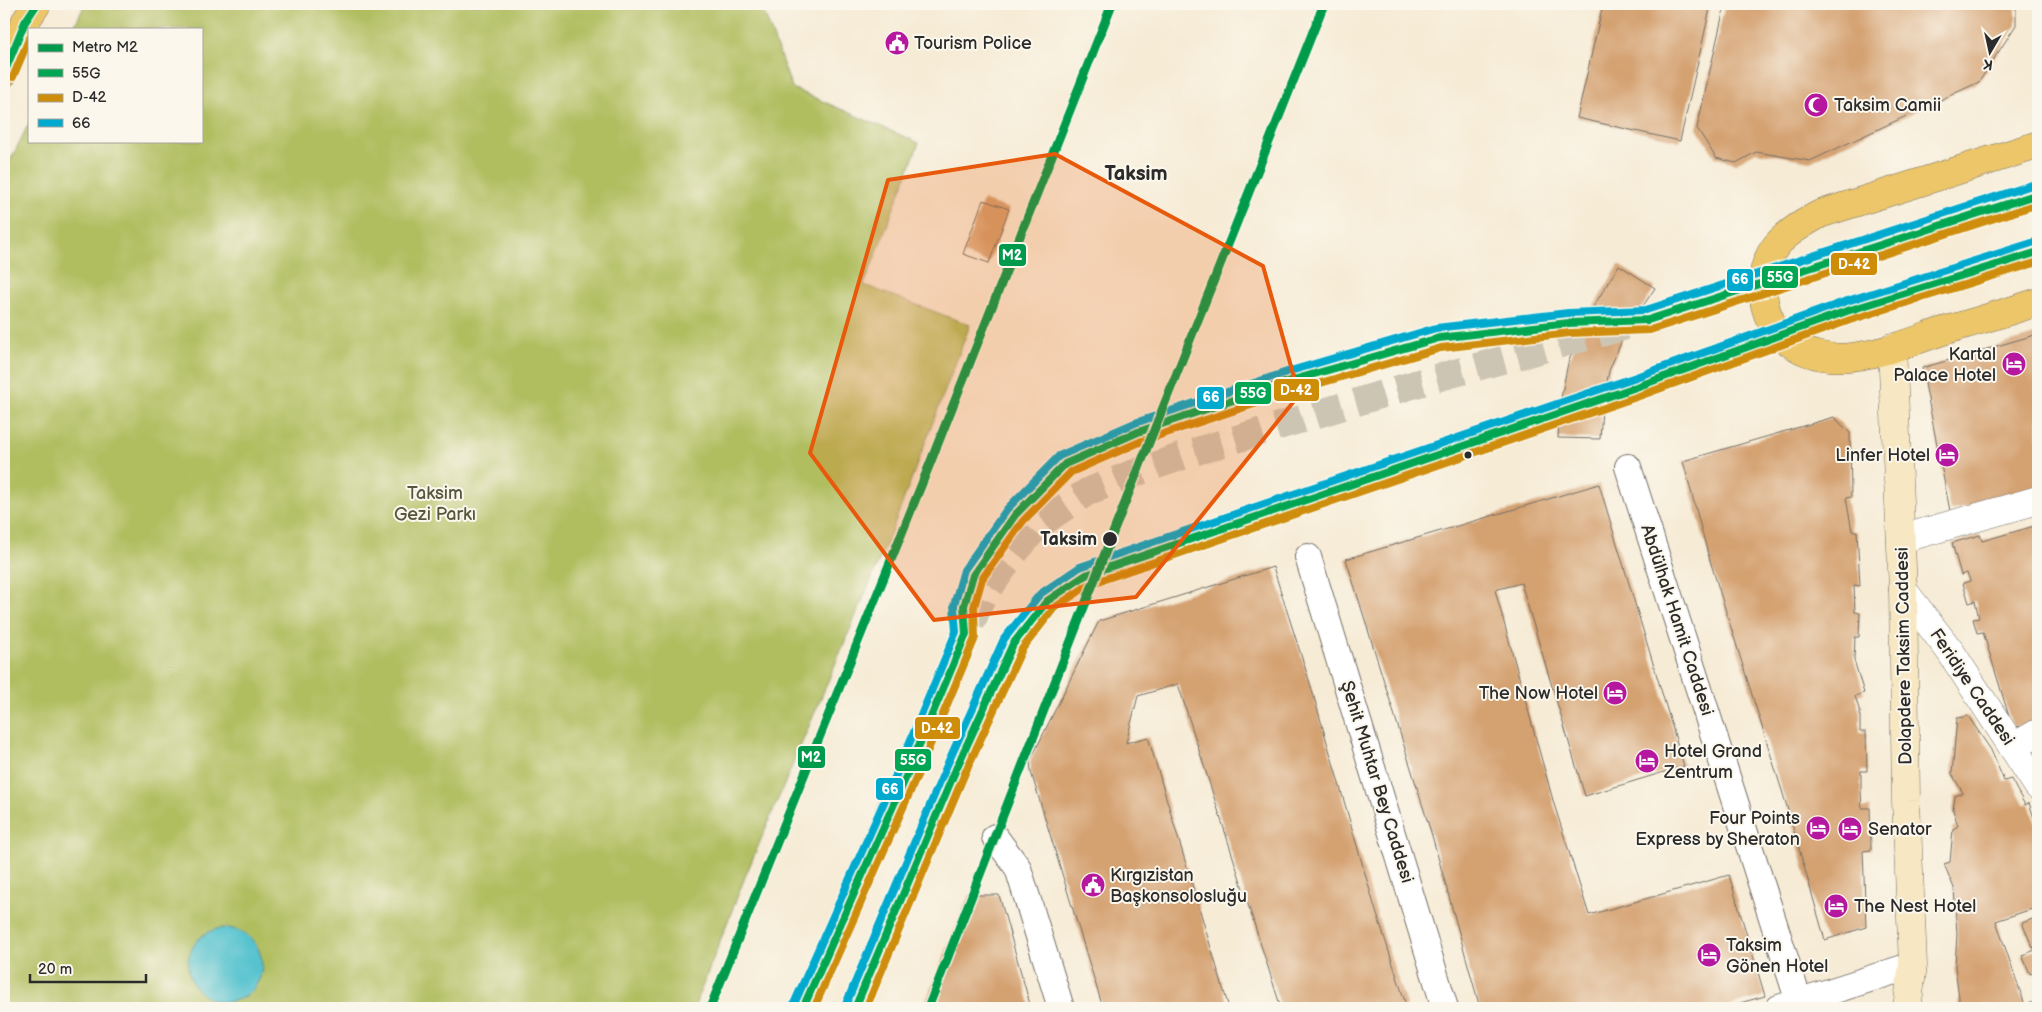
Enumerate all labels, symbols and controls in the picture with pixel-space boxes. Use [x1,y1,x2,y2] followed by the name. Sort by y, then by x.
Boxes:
[28,28,202,142] legend
[1964,28,2014,78] north arrow
[884,30,910,56] public building icon: Tourism Police
[914,33,1032,54] place label: Tourism Police
[72,38,138,57] text: Metro M2
[1982,55,1994,73] text: K
[72,64,100,83] text: 55G
[72,88,107,107] text: D-42
[1803,92,1829,118] mosque icon: Taksim Camii
[1834,95,1941,116] place label: Taksim Camii
[72,114,90,133] text: 66
[1105,162,1167,186] district label: Taksim
[998,243,1027,267] line badge: M2
[1002,247,1023,264] text: M2
[1830,252,1878,276] line badge: D-42
[1838,256,1871,273] text: D-42
[1761,265,1799,289] line badge: 55G
[1726,268,1754,292] line badge: 66
[1767,269,1793,286] text: 55G
[1732,271,1748,288] text: 66
[1893,344,1996,386] place label: Kartal Palace Hotel
[2001,351,2027,377] hotel icon: Kartal Palace Hotel
[1273,378,1320,402] line badge: D-42
[1234,381,1272,405] line badge: 55G
[1280,382,1313,399] text: D-42
[1240,385,1266,402] text: 55G
[1196,386,1225,410] line badge: 66
[1203,389,1219,406] text: 66
[1934,442,1960,468] hotel icon: Linfer Hotel
[1835,445,1930,466] place label: Linfer Hotel
[1463,450,1473,460] unlabelled marker
[394,483,476,525] park label: Taksim Gezi Parkı
[1636,522,1718,718] street label: Abdülhak Hamit Caddesi
[1040,529,1097,550] place label: Taksim
[1101,530,1119,548] marker: Taksim
[1892,547,1916,765] street label: Dolapdere Taksim Caddesi
[1925,625,2019,749] street label: Feridiye Caddesi
[1336,678,1418,886] street label: Şehit Muhtar Bey Caddesi
[1602,680,1628,706] hotel icon: The Now Hotel
[1479,683,1598,704] place label: The Now Hotel
[914,716,961,740] line badge: D-42
[921,720,954,737] text: D-42
[1663,741,1762,783] place label: Hotel Grand Zentrum
[797,745,826,769] line badge: M2
[894,748,932,772] line badge: 55G
[1634,748,1660,774] hotel icon: Hotel Grand Zentrum
[801,749,822,766] text: M2
[900,752,926,769] text: 55G
[875,777,904,801] line badge: 66
[882,781,898,798] text: 66
[1635,808,1800,850] place label: Four Points Express by Sheraton
[1805,815,1831,841] hotel icon: Four Points Express by Sheraton
[1837,816,1863,842] hotel icon: Senator
[1868,819,1932,840] place label: Senator
[1110,865,1247,907] place label: Kırgızistan Başkonsolosluğu
[1080,872,1106,898] public building icon: Kırgızistan Başkonsolosluğu
[1823,893,1849,919] hotel icon: The Nest Hotel
[1854,896,1976,917] place label: The Nest Hotel
[1726,935,1828,977] place label: Taksim Gönen Hotel
[1696,942,1722,968] hotel icon: Taksim Gönen Hotel
[30,952,146,984] scale bar
[38,960,72,979] text: 20 m

